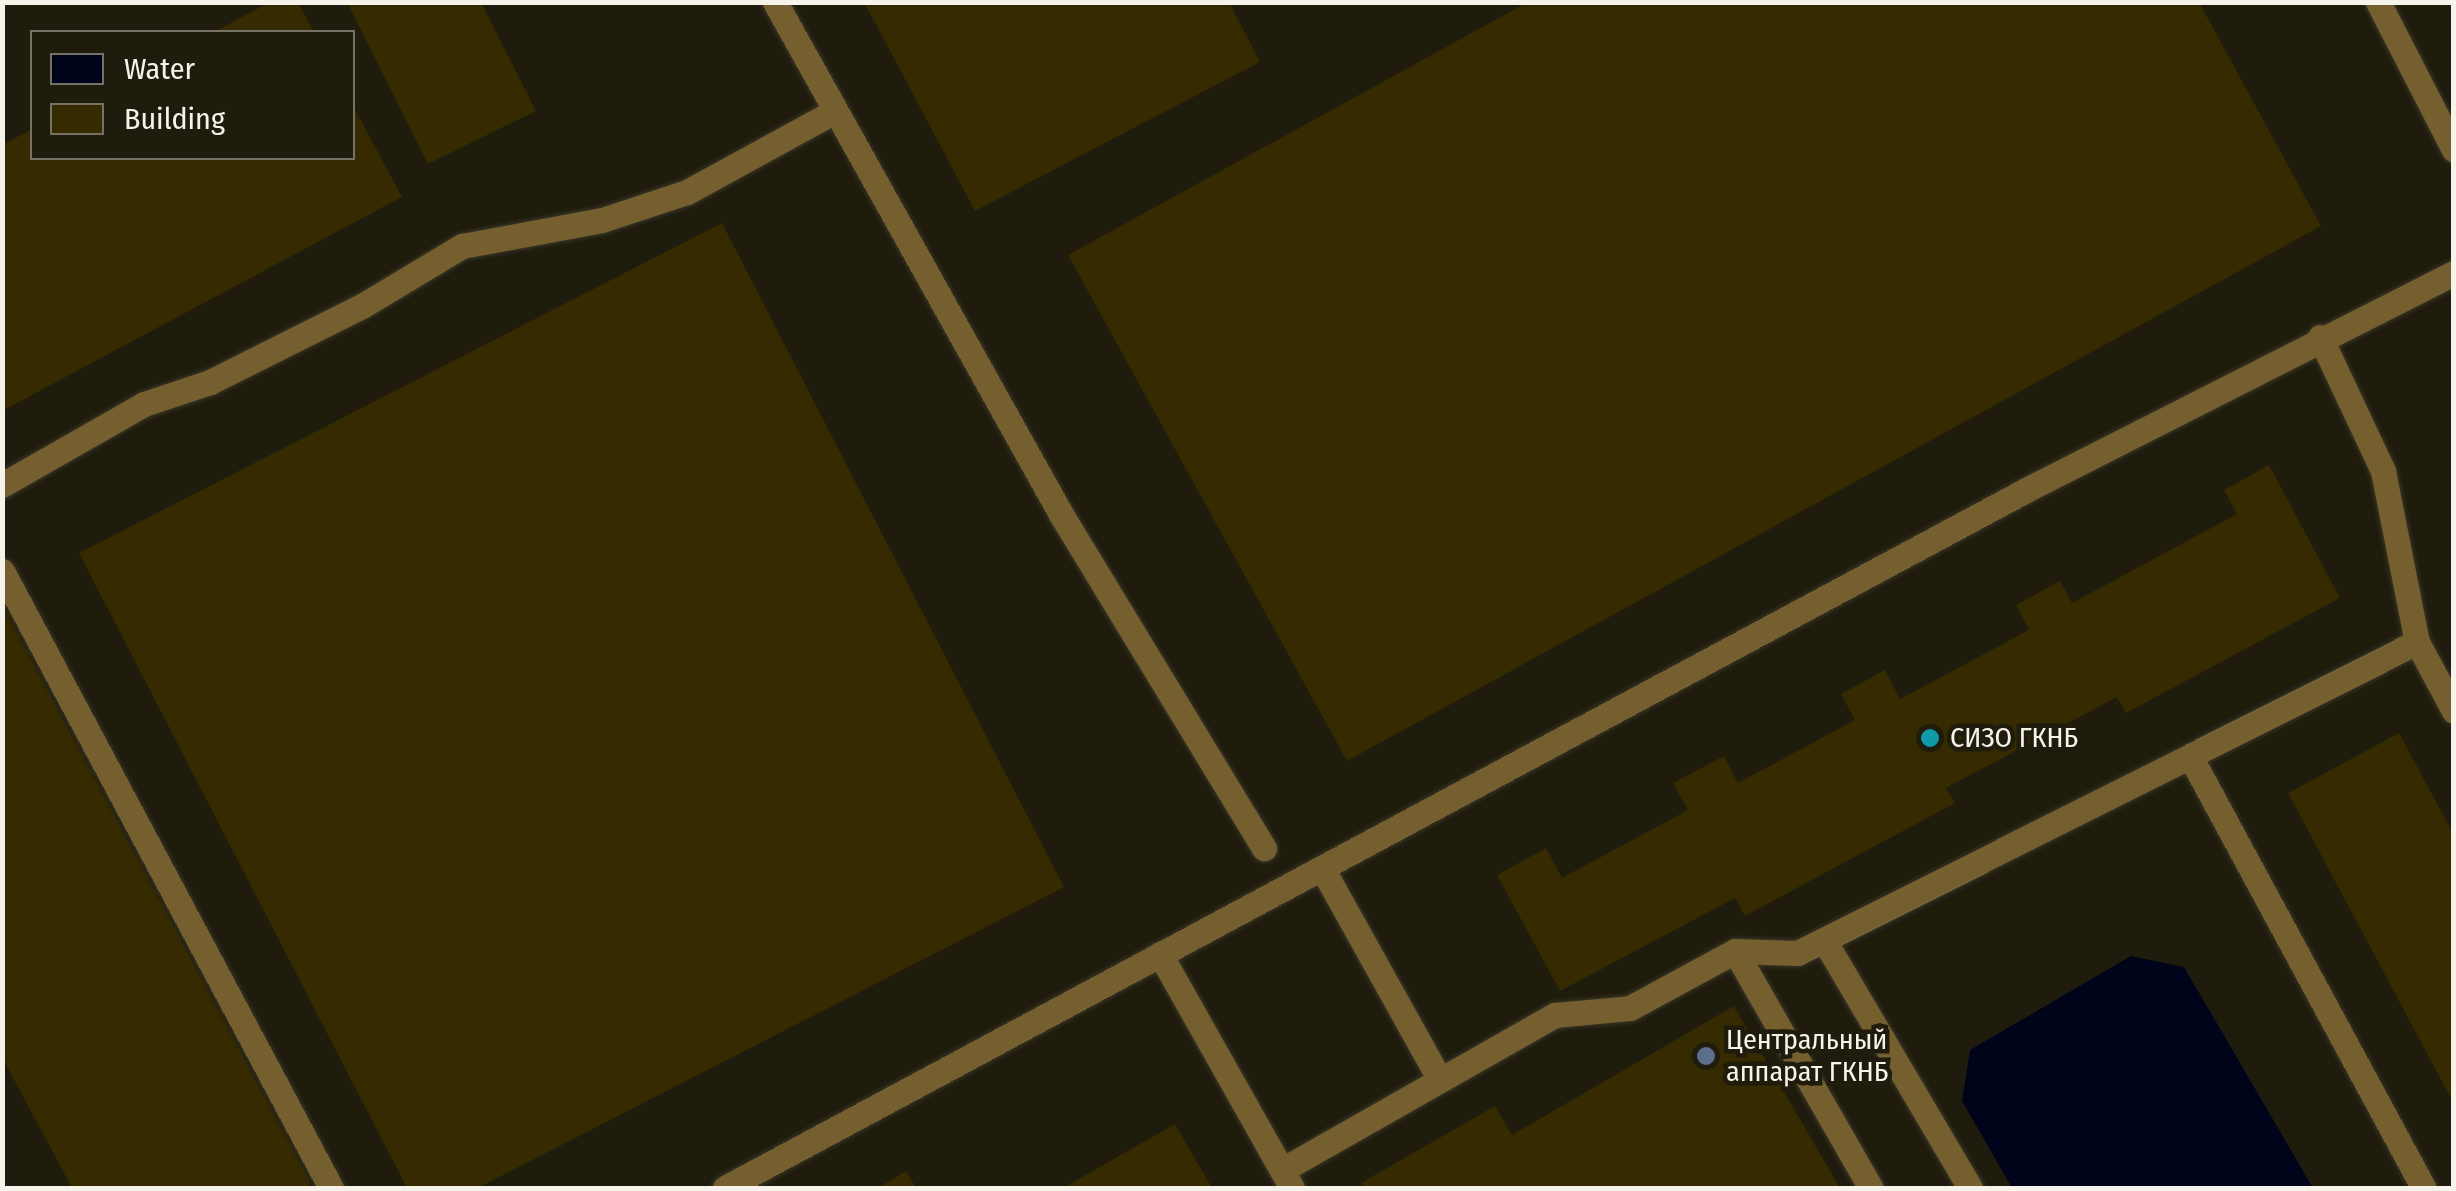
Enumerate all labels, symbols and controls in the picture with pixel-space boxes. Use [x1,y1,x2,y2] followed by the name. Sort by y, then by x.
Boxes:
[30,30,355,160] legend
[124,51,195,87] text: Water
[124,101,225,137] text: Building
[1950,721,2078,755] place label: СИЗО ГКНБ
[1919,727,1941,749] marker: СИЗО ГКНБ
[1726,1023,1888,1089] place label: Центральный аппарат ГКНБ
[1695,1045,1717,1067] marker: Центральный аппарат ГКНБ

